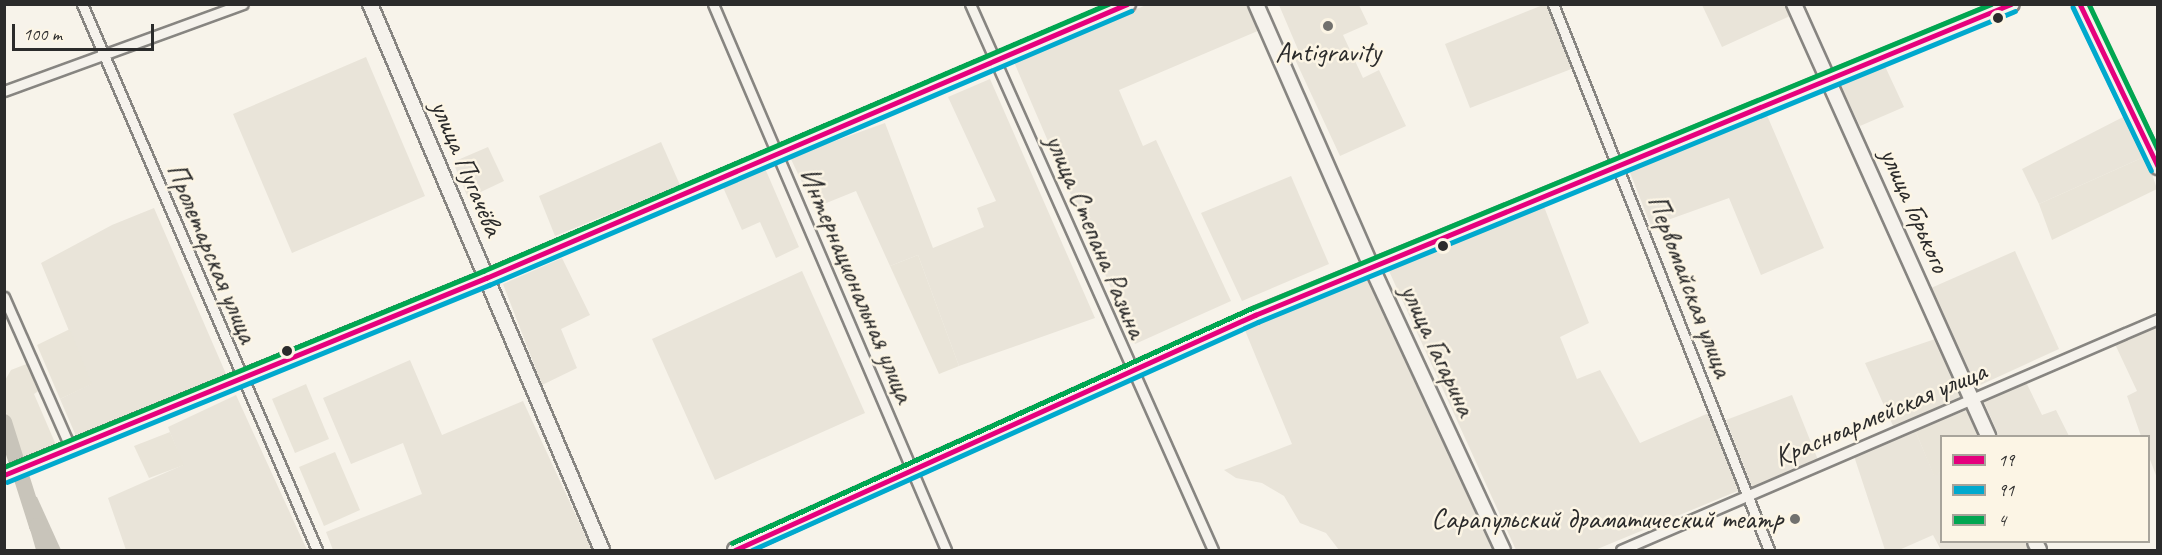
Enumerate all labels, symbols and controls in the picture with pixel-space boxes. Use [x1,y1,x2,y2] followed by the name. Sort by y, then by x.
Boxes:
[15,12,158,50] scale bar
[1992,12,2004,24] unlabelled marker
[1321,19,1335,33] marker: Antigravity
[23,23,62,45] text: 100 m
[1275,35,1381,69] place label: Antigravity
[423,94,511,242] street label: улица Пугачёва
[1038,130,1154,342] street label: улица Степана Разина
[1873,143,1957,277] street label: улица Горького
[159,157,265,349] street label: Пролетарская улица
[792,162,922,408] street label: Интернациональная улица
[1640,189,1740,383] street label: Первомайская улица
[1437,240,1449,252] unlabelled marker
[1393,278,1483,422] street label: улица Гагарина
[281,345,293,357] unlabelled marker
[1768,354,1992,474] street label: Красноармейская улица
[1940,435,2150,543] legend
[1998,449,2014,471] text: 19
[1998,479,2014,501] text: 91
[1431,502,1783,536] place label: Сарапульский драматический театр
[1998,509,2006,531] text: 4
[1788,512,1802,526] marker: Сарапульский драматический театр

